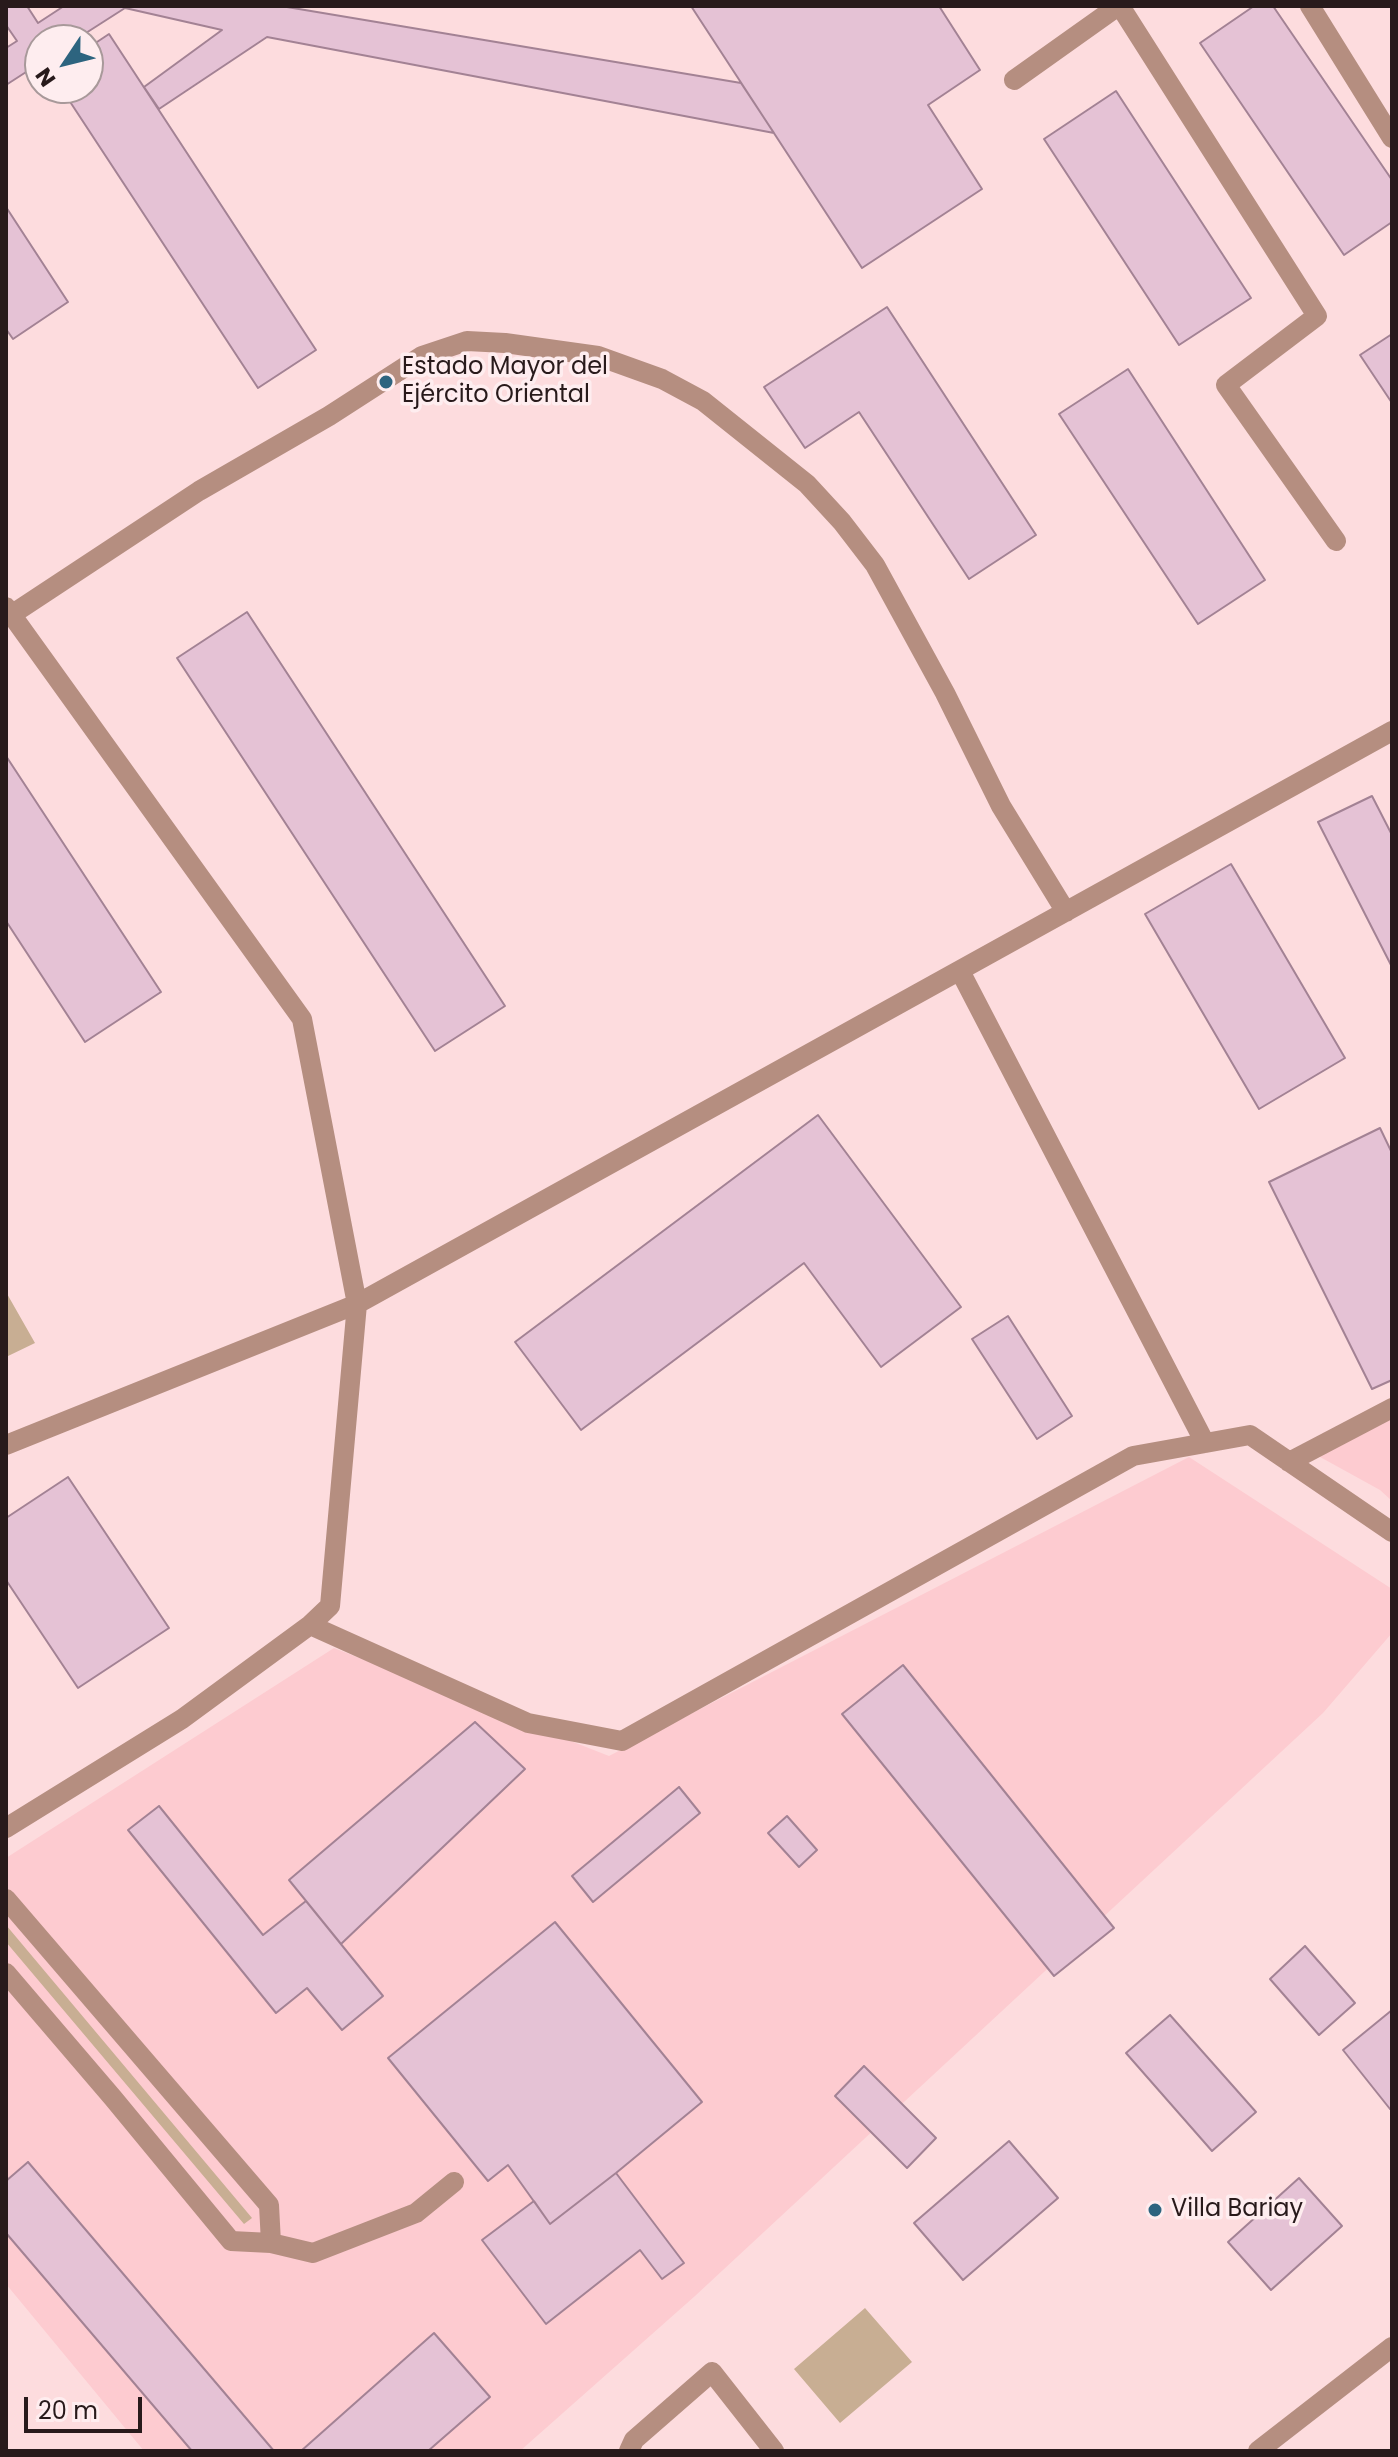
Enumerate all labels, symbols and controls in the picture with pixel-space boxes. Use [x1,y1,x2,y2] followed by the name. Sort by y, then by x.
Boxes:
[24,24,104,104] north arrow
[28,61,63,93] text: N
[402,354,608,410] place label: Estado Mayor del Ejército Oriental
[377,373,395,391] marker: Estado Mayor del Ejército Oriental
[1171,2196,1303,2224] place label: Villa Bariay
[1146,2201,1164,2219] marker: Villa Bariay
[28,2381,146,2431] scale bar
[38,2394,98,2427] text: 20 m

